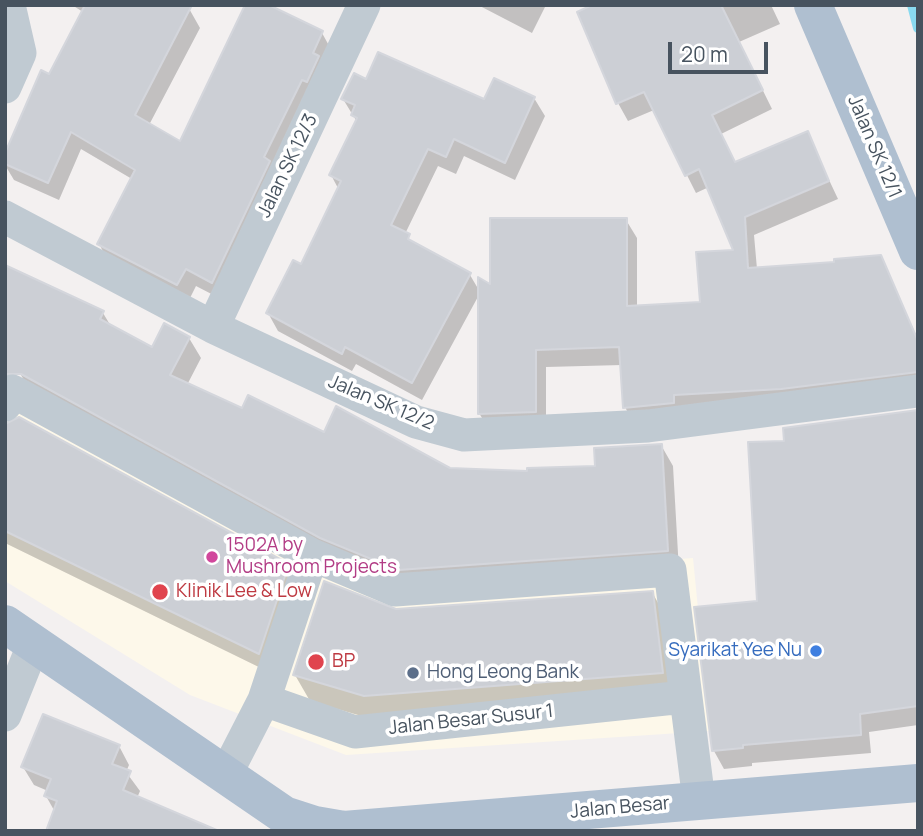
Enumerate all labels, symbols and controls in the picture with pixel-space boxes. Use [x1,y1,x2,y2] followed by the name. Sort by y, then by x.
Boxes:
[671,28,771,72] scale bar
[681,40,728,68] text: 20 m
[842,92,906,202] street label: Jalan SK 12/1
[253,111,323,221] street label: Jalan SK 12/3
[325,370,437,436] street label: Jalan SK 12/2
[226,535,397,579] place label: 1502A by Mushroom Projects
[204,549,220,565] marker: 1502A by Mushroom Projects
[176,581,312,603] place label: Klinik Lee & Low
[150,582,170,602] marker: Klinik Lee & Low
[668,640,802,662] place label: Syarikat Yee Nu
[808,643,824,659] marker: Syarikat Yee Nu
[332,651,355,673] place label: BP
[306,652,326,672] marker: BP
[427,662,579,684] place label: Hong Leong Bank
[405,665,421,681] marker: Hong Leong Bank
[387,700,555,740] street label: Jalan Besar Susur 1
[569,792,671,824] street label: Jalan Besar

